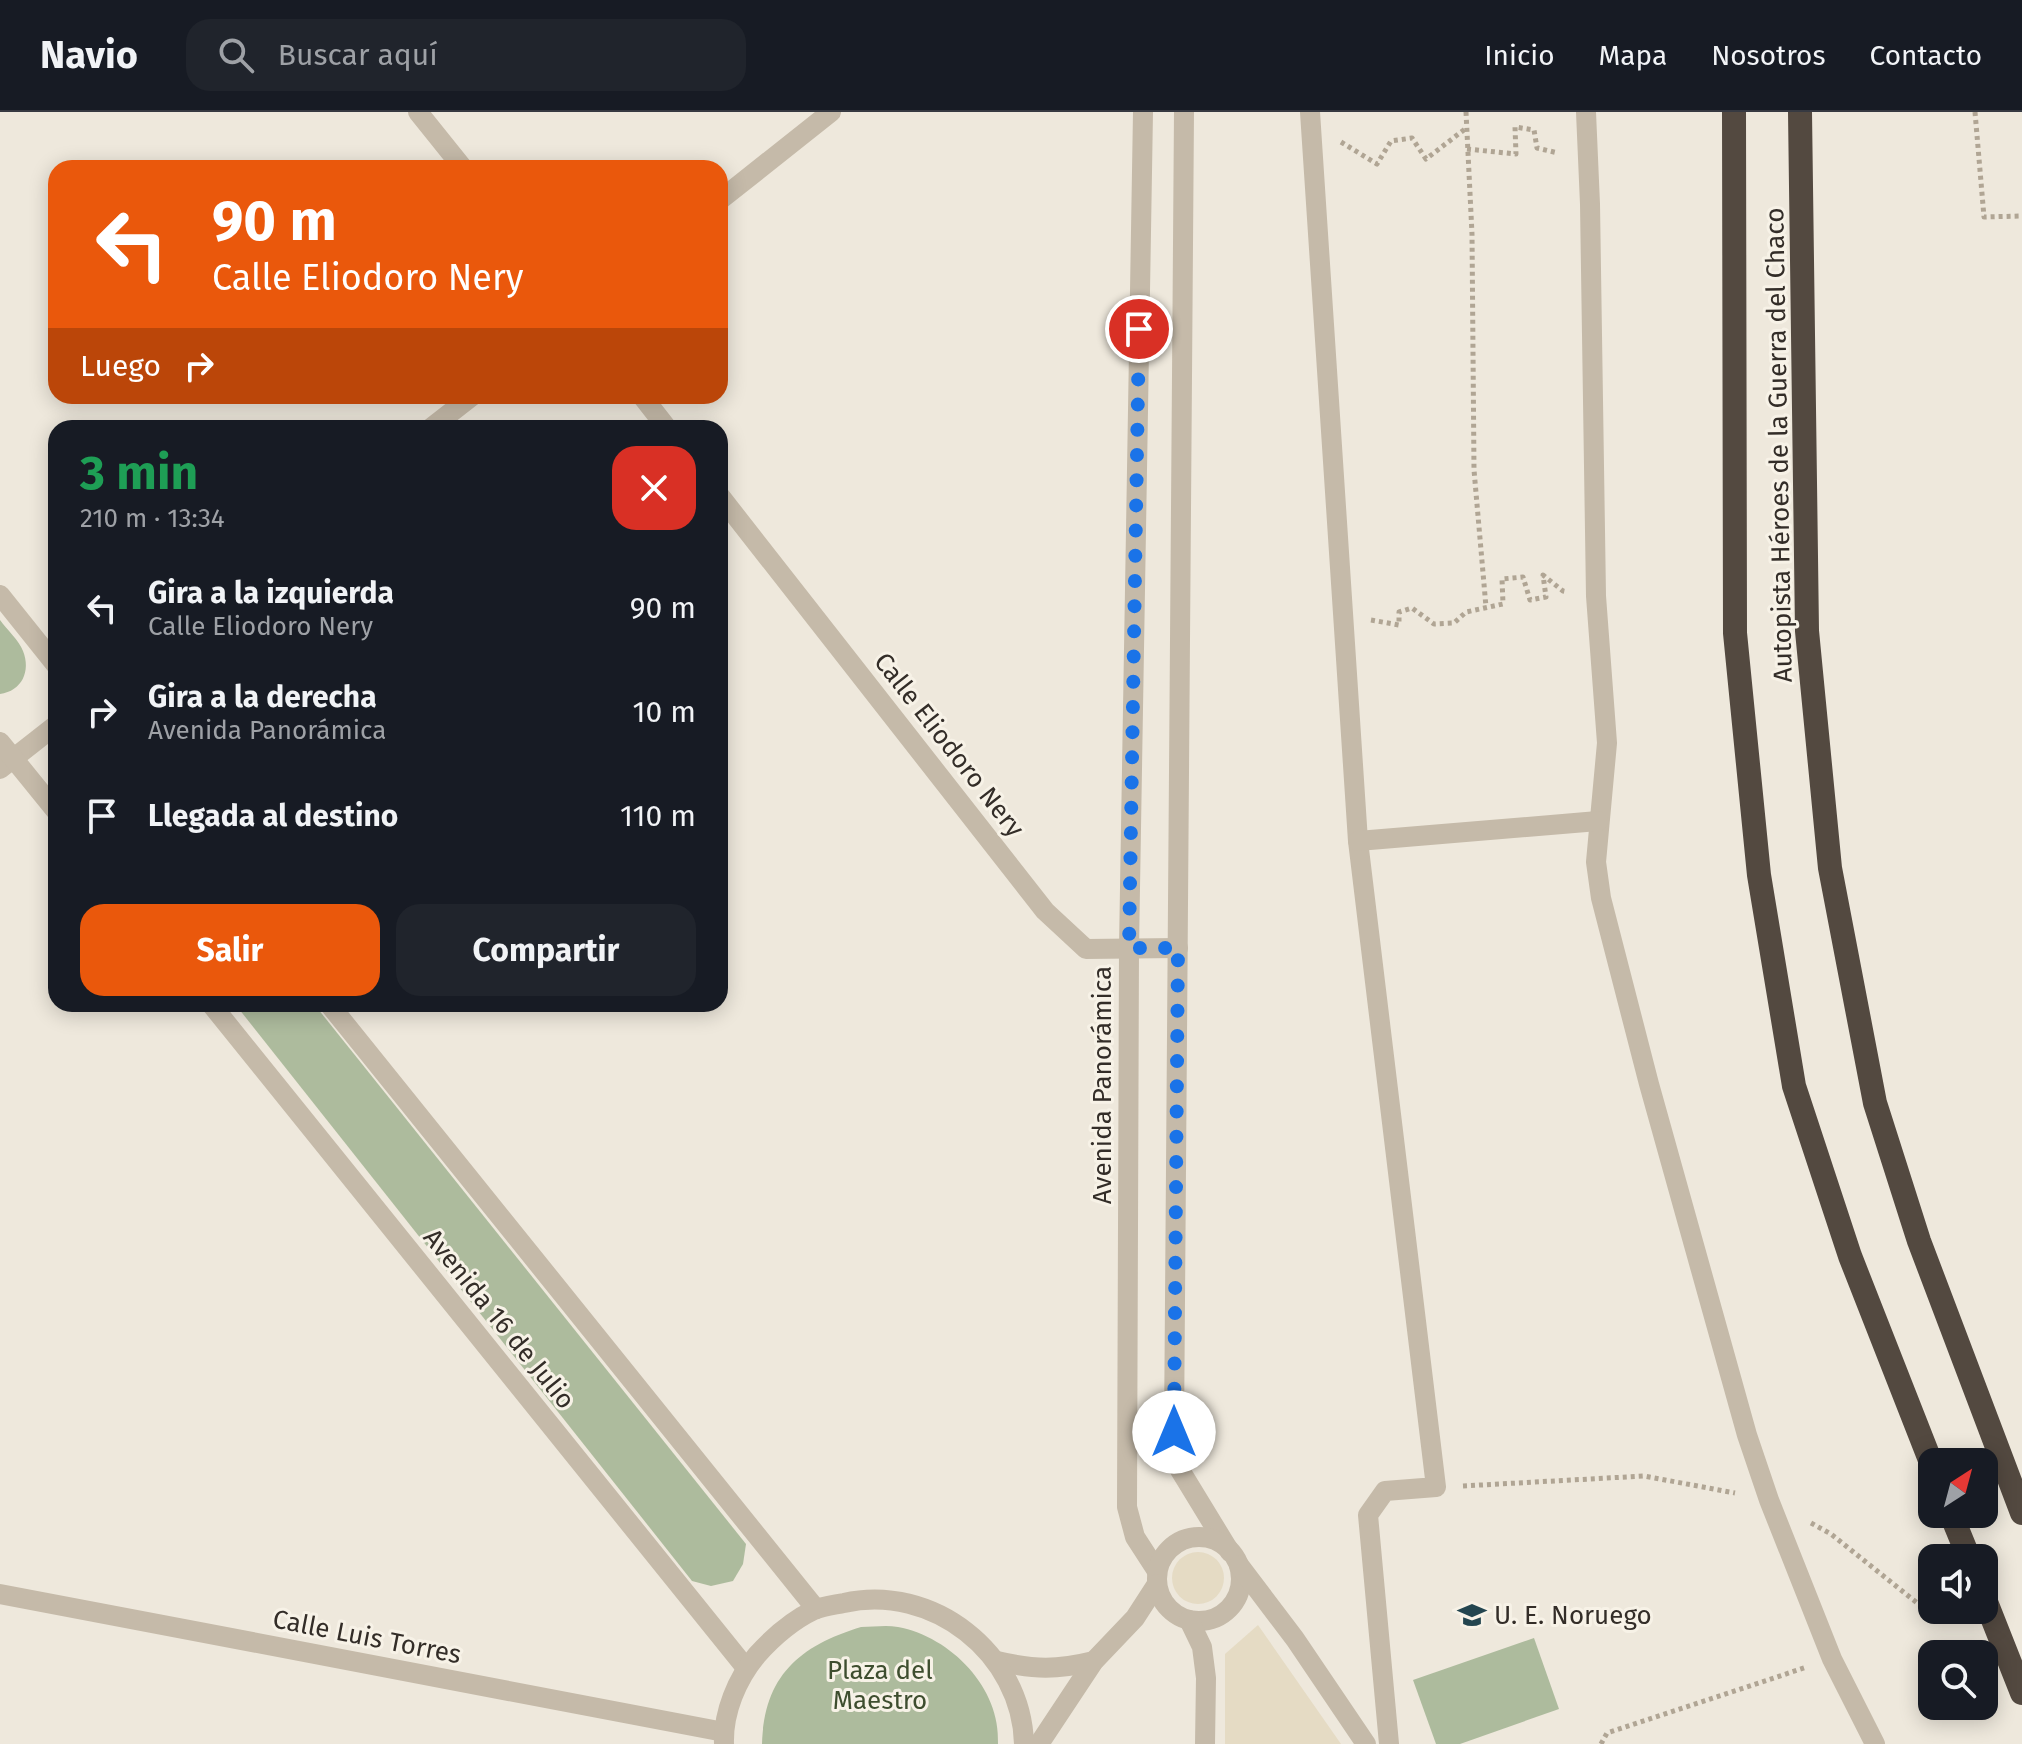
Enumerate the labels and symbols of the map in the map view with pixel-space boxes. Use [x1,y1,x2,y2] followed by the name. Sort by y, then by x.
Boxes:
[1759,207,1799,683] street label: Autopista Héroes de la Guerra del Chaco
[1105,295,1173,363] pin
[868,647,1031,843] street label: Calle Eliodoro Nery
[1087,966,1118,1204] street label: Avenida Panorámica
[417,1223,581,1415] street label: Avenida 16 de Julio
[1132,1390,1216,1474] position arrow
[1918,1448,1998,1528] north arrow
[1457,1600,1487,1630] school or university icon: U. E. Noruego
[1494,1600,1652,1631] place label: U. E. Noruego
[270,1604,464,1670] street label: Calle Luis Torres
[827,1655,933,1716] park label: Plaza del Maestro

